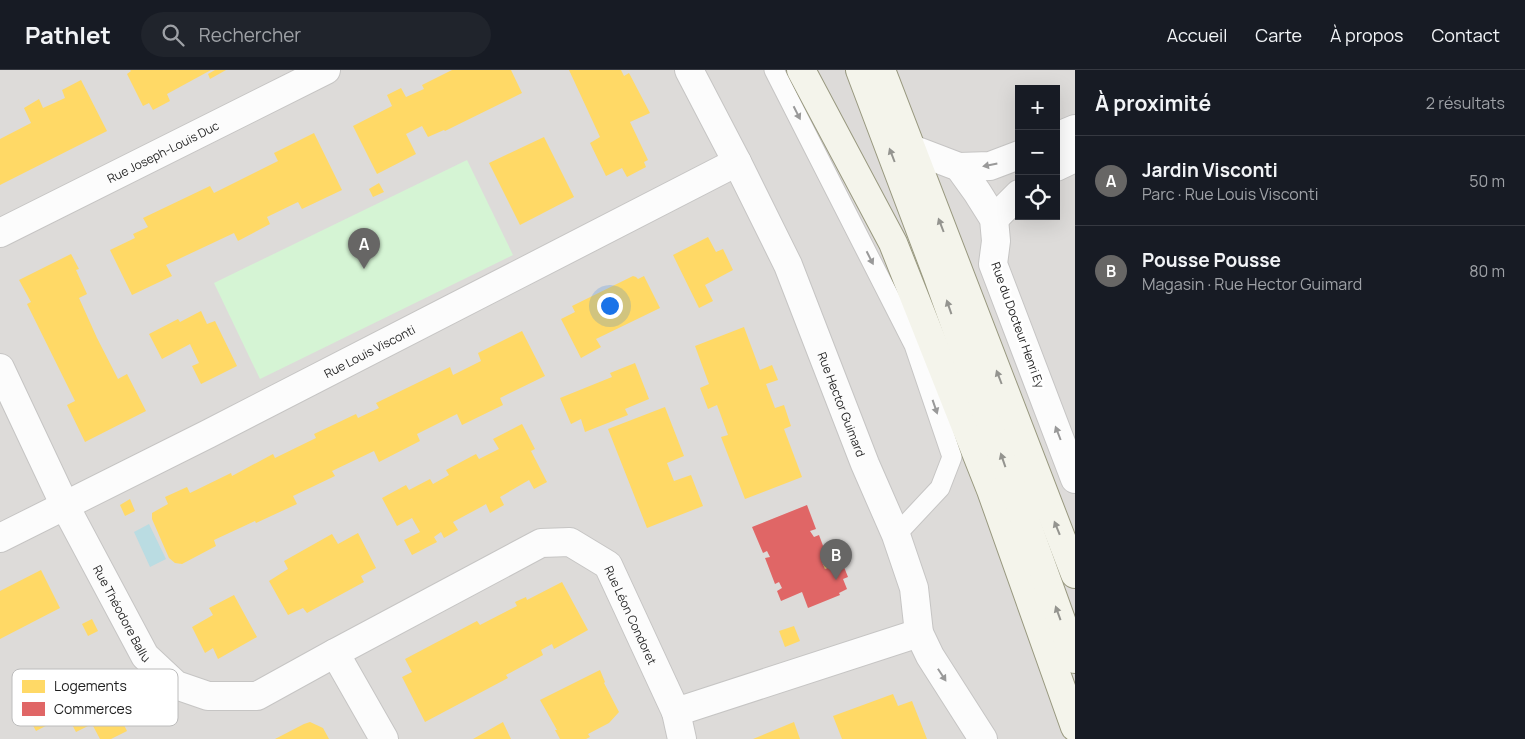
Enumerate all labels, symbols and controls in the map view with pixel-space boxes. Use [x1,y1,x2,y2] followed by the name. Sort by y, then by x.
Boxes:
[141,12,491,57] search box
[25,18,111,51] text: Pathlet
[159,21,187,49] icon: search
[199,22,301,48] text: Rechercher
[1167,23,1227,47] text: Accueil
[1255,23,1302,47] text: Carte
[1330,23,1403,47] text: À propos
[1431,23,1500,47] text: Contact
[1015,85,1060,220] map controls
[1015,85,1060,130] button: +
[1095,89,1211,117] text: À proximité
[1426,92,1505,114] text: 2 résultats
[793,106,801,120] one-way arrow
[104,116,222,187] street label: Rue Joseph-Louis Duc
[1015,130,1060,175] button: −
[888,147,896,162] one-way arrow
[1142,157,1278,183] text: Jardin Visconti
[981,161,997,169] one-way arrow
[1106,170,1116,192] text: A
[1469,170,1505,192] text: 50 m
[1015,175,1060,220] button: locate
[1142,183,1318,205] text: Parc · Rue Louis Visconti
[937,217,945,232] one-way arrow
[348,228,380,269] pin: A
[1142,247,1281,273] text: Pousse Pousse
[866,251,874,265] one-way arrow
[987,260,1049,391] street label: Rue du Docteur Henri Ey
[1106,260,1116,282] text: B
[1469,260,1505,282] text: 80 m
[1142,273,1362,295] text: Magasin · Rue Hector Guimard
[597,293,623,319] your location
[945,299,953,314] one-way arrow
[321,320,418,382] street label: Rue Louis Visconti
[814,349,870,459] street label: Rue Hector Guimard
[995,369,1002,384] one-way arrow
[931,400,939,415] one-way arrow
[1054,425,1062,440] one-way arrow
[999,452,1007,467] one-way arrow
[1053,520,1061,535] one-way arrow
[820,539,852,580] pin: B
[89,562,155,666] street label: Rue Théodore Ballu
[601,563,661,667] street label: Rue Léon Condoret
[1054,605,1062,620] one-way arrow
[12,669,178,726] legend
[937,669,947,682] one-way arrow
[54,676,127,695] text: Logements
[54,699,132,718] text: Commerces

